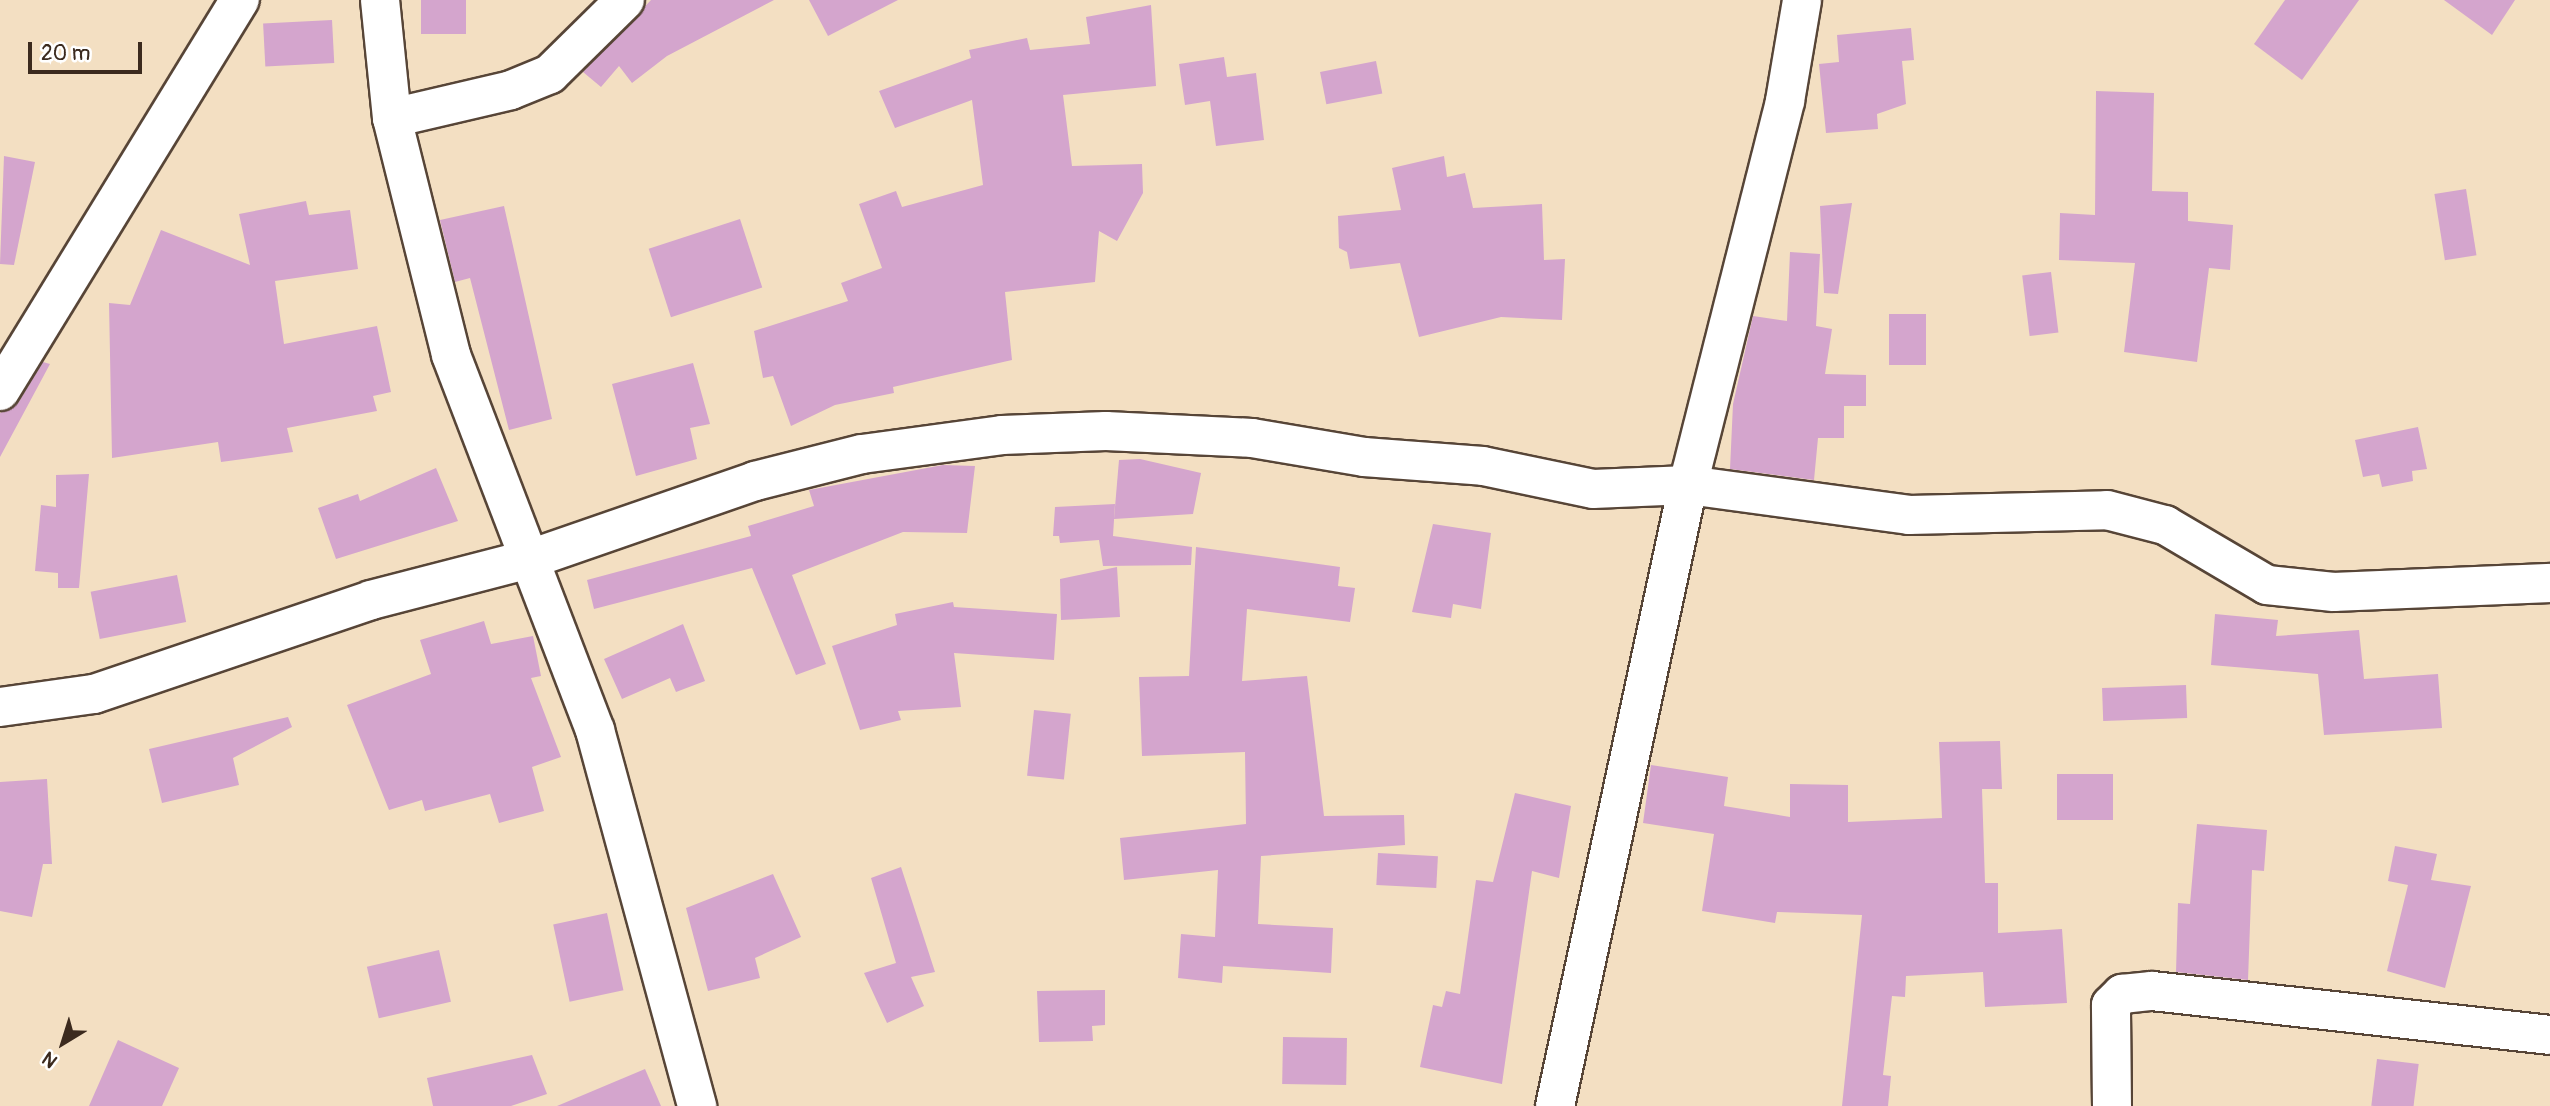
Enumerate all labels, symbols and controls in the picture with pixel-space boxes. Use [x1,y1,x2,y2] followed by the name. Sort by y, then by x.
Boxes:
[32,28,145,72] scale bar
[41,40,90,67] text: 20 m
[28,1008,98,1078] north arrow
[38,1046,63,1073] text: N

